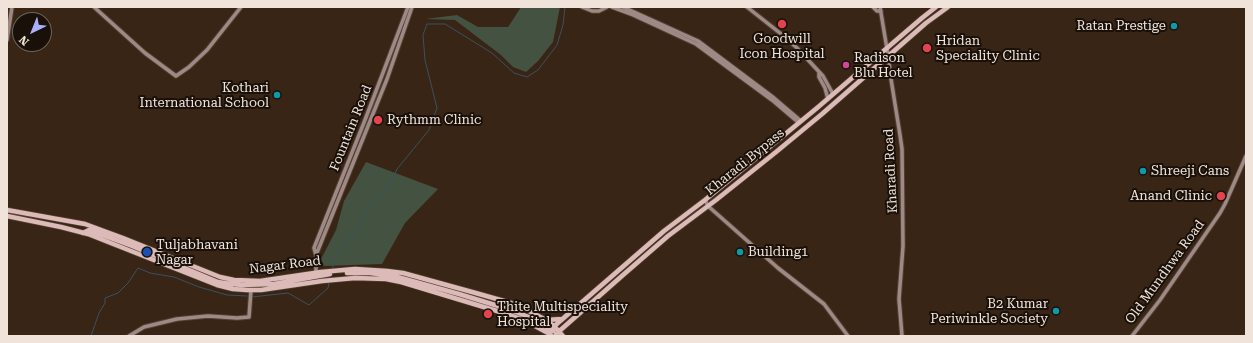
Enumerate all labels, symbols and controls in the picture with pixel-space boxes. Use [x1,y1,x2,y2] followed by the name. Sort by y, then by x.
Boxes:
[12,12,52,52] north arrow
[776,18,788,30] marker: Goodwill Icon Hospital
[1077,18,1166,34] place label: Ratan Prestige
[1169,21,1179,31] marker: Ratan Prestige
[740,31,824,62] place label: Goodwill Icon Hospital
[17,33,32,48] text: N
[936,33,1040,64] place label: Hridan Speciality Clinic
[921,42,933,54] marker: Hridan Speciality Clinic
[854,50,913,81] place label: Radison Blu Hotel
[841,60,851,70] marker: Radison Blu Hotel
[140,80,269,111] place label: Kothari International School
[327,83,375,173] street label: Fountain Road
[272,90,282,100] marker: Kothari International School
[387,112,481,128] place label: Rythmm Clinic
[372,114,384,126] marker: Rythmm Clinic
[702,125,788,199] street label: Kharadi Bypass
[881,128,901,214] street label: Kharadi Road
[1151,163,1229,179] place label: Shreeji Cans
[1138,166,1148,176] marker: Shreeji Cans
[1130,188,1212,204] place label: Anand Clinic
[1215,190,1227,202] marker: Anand Clinic
[1122,217,1208,327] street label: Old Mundhwa Road
[156,237,238,268] place label: Tuljabhavani Nagar
[748,244,808,260] place label: Building1
[141,246,153,258] marker: Tuljabhavani Nagar
[735,247,745,257] marker: Building1
[248,253,322,277] street label: Nagar Road
[930,296,1048,327] place label: B2 Kumar Periwinkle Society
[497,299,628,330] place label: Thite Multispeciality Hospital
[1051,306,1061,316] marker: B2 Kumar Periwinkle Society
[482,308,494,320] marker: Thite Multispeciality Hospital

